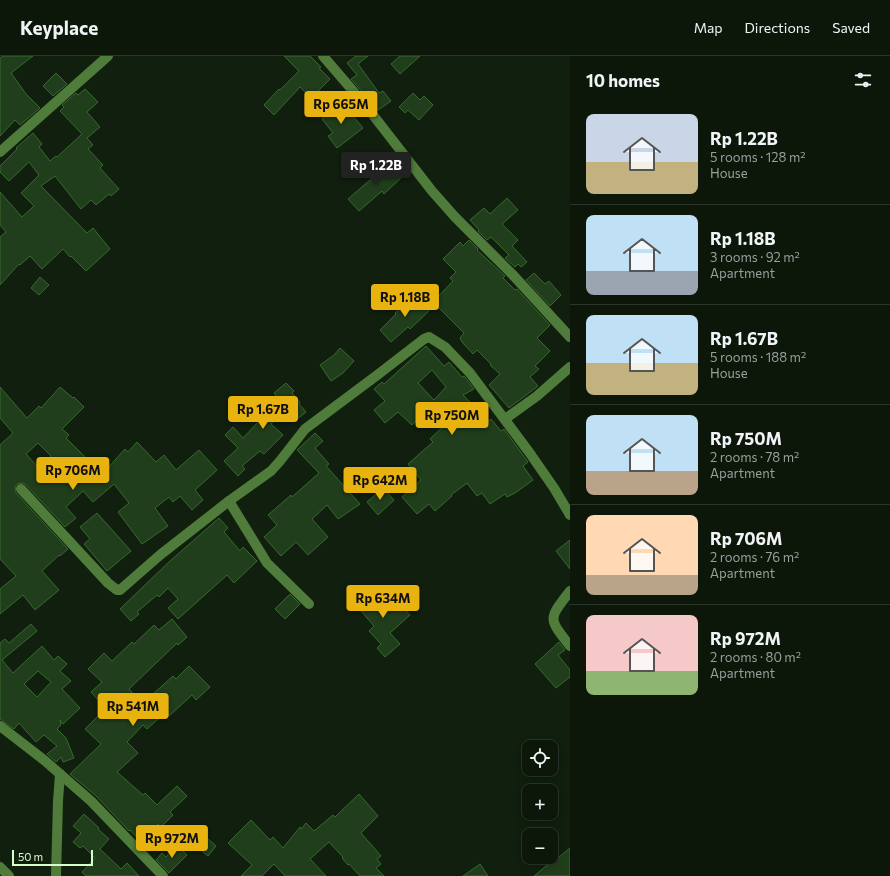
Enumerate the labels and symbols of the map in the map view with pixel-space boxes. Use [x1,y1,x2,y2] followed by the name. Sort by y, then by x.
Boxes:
[304,91,378,125] pin: Rp 665M
[335,152,417,186] pin: Rp 1.22B
[364,284,446,318] pin: Rp 1.18B
[222,396,304,430] pin: Rp 1.67B
[415,402,489,436] pin: Rp 750M
[36,457,110,491] pin: Rp 706M
[343,467,417,501] pin: Rp 642M
[346,585,420,619] pin: Rp 634M
[96,693,170,727] pin: Rp 541M
[135,825,209,859] pin: Rp 972M
[12,848,93,867] scale bar

